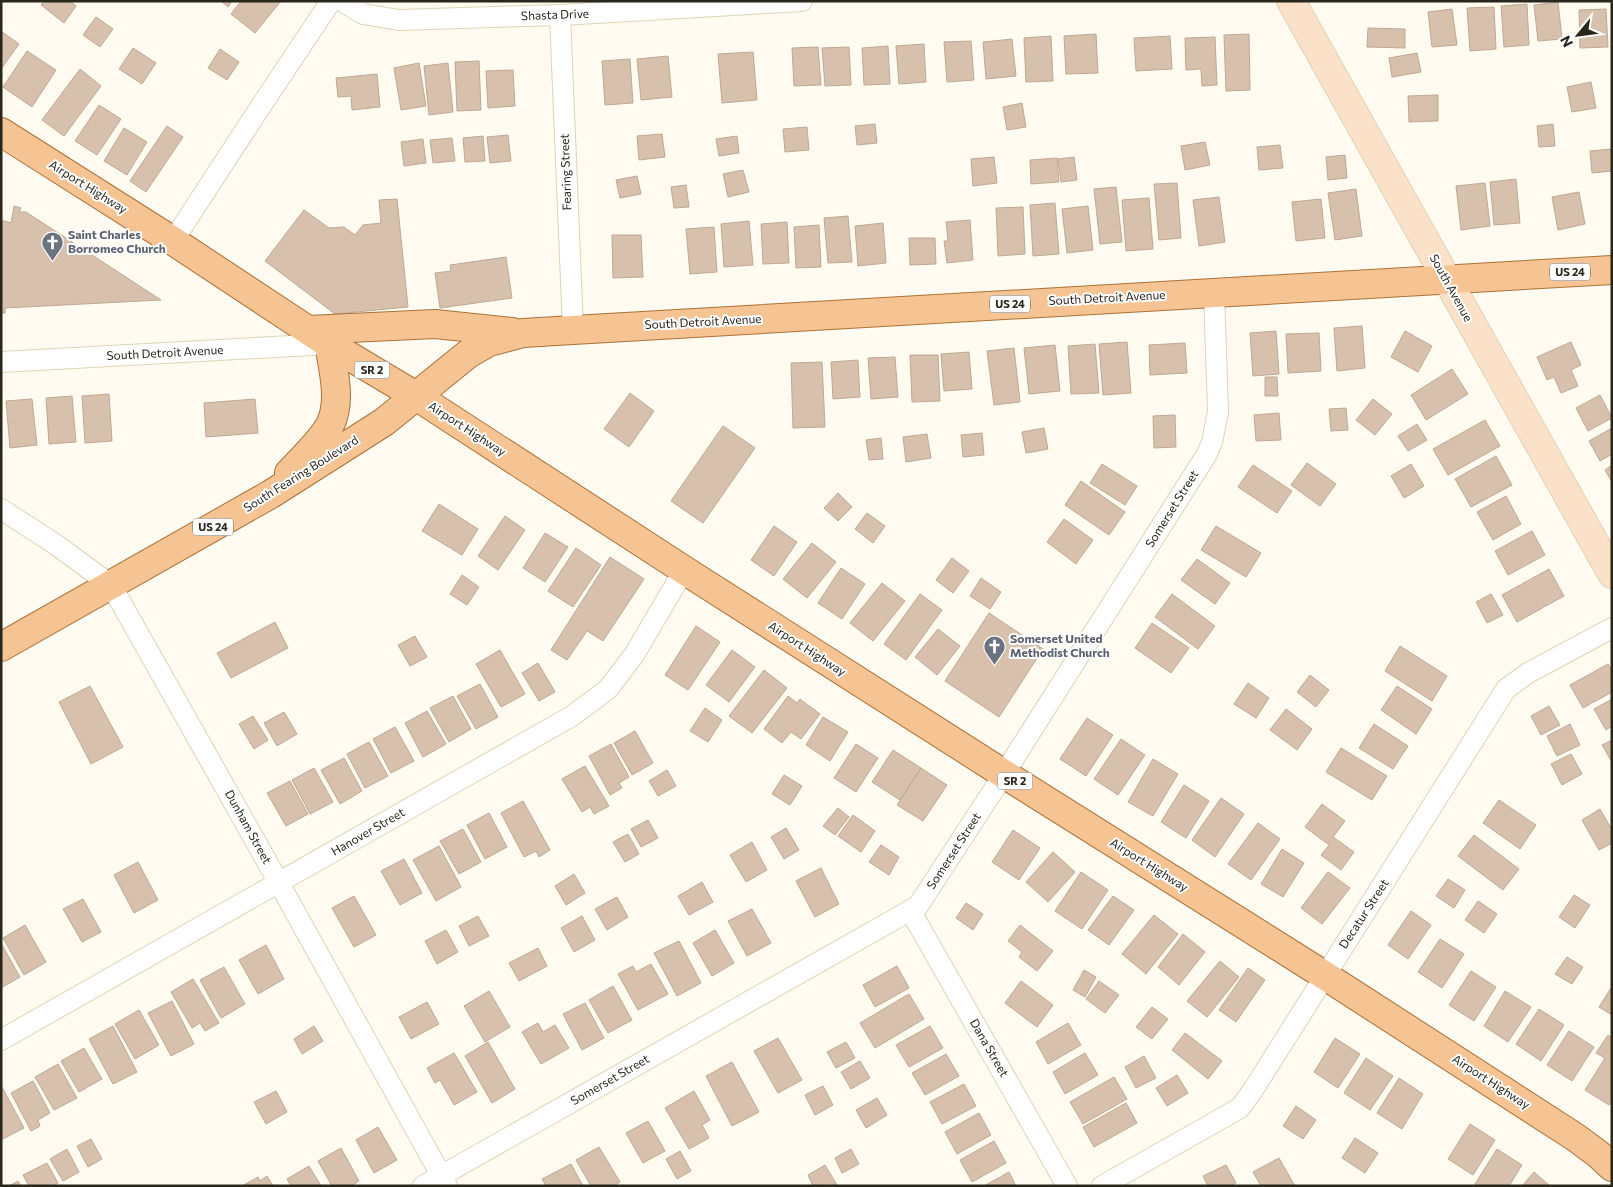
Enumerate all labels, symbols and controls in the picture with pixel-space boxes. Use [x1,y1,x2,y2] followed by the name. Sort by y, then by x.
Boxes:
[521,6,589,22] street label: Shasta Drive
[1553,10,1603,60] north arrow
[1556,33,1576,50] text: N
[557,133,573,211] street label: Fearing Street
[47,156,130,216] street label: Airport Highway
[68,227,166,255] place label: Saint Charles Borromeo Church
[40,230,64,261] church icon: Saint Charles Borromeo Church
[1428,251,1476,324] street label: South Avenue
[1550,264,1590,280] road number: US 24
[1048,287,1166,307] street label: South Detroit Avenue
[990,296,1030,312] road number: US 24
[644,311,762,331] street label: South Detroit Avenue
[106,342,224,362] street label: South Detroit Avenue
[354,362,390,378] road number: SR 2
[426,398,509,458] street label: Airport Highway
[241,432,360,514] street label: South Fearing Boulevard
[1142,467,1201,550] street label: Somerset Street
[193,518,233,536] road number: US 24
[766,618,849,678] street label: Airport Highway
[1010,631,1110,659] place label: Somerset United Methodist Church
[982,634,1006,665] church icon: Somerset United Methodist Church
[998,772,1032,789] road number: SR 2
[223,787,275,866] street label: Dunham Street
[328,804,407,858] street label: Hanover Street
[923,809,983,891] street label: Somerset Street
[1108,834,1191,894] street label: Airport Highway
[1336,876,1391,951] street label: Decatur Street
[968,1016,1012,1079] street label: Dana Street
[568,1051,651,1107] street label: Somerset Street
[1450,1051,1533,1111] street label: Airport Highway

